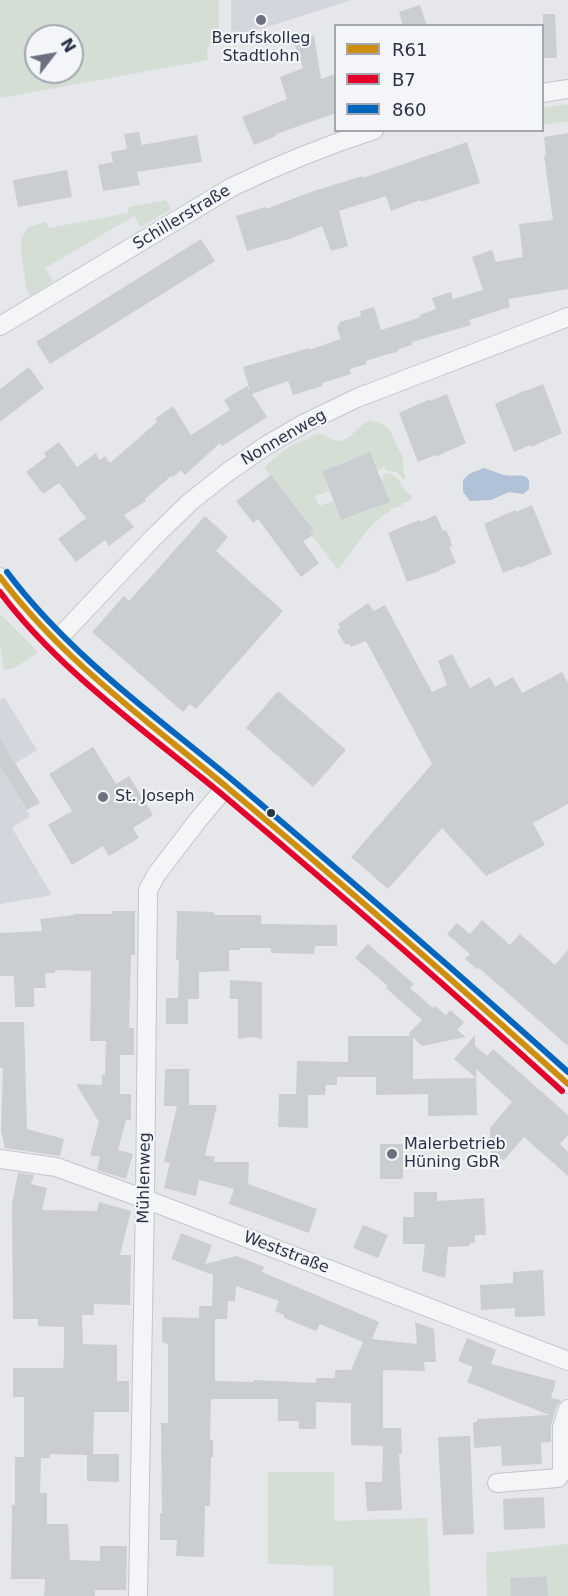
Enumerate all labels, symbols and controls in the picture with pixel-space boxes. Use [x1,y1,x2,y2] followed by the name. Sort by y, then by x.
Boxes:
[254,13,268,27] marker: Berufskolleg Stadtlohn
[24,24,84,84] north arrow
[334,24,544,132] legend
[212,29,310,67] place label: Berufskolleg Stadtlohn
[57,35,80,56] text: N
[392,39,427,60] text: R61
[392,69,416,90] text: B7
[392,99,426,120] text: 860
[130,182,234,254] street label: Schillerstraße
[238,406,330,470] street label: Nonnenweg
[115,787,195,807] place label: St. Joseph
[96,790,110,804] marker: St. Joseph
[265,807,277,819] unlabelled marker
[135,1132,155,1224] street label: Mühlenweg
[404,1135,506,1173] place label: Malerbetrieb Hüning GbR
[385,1147,399,1161] marker: Malerbetrieb Hüning GbR
[240,1228,332,1278] street label: Weststraße

